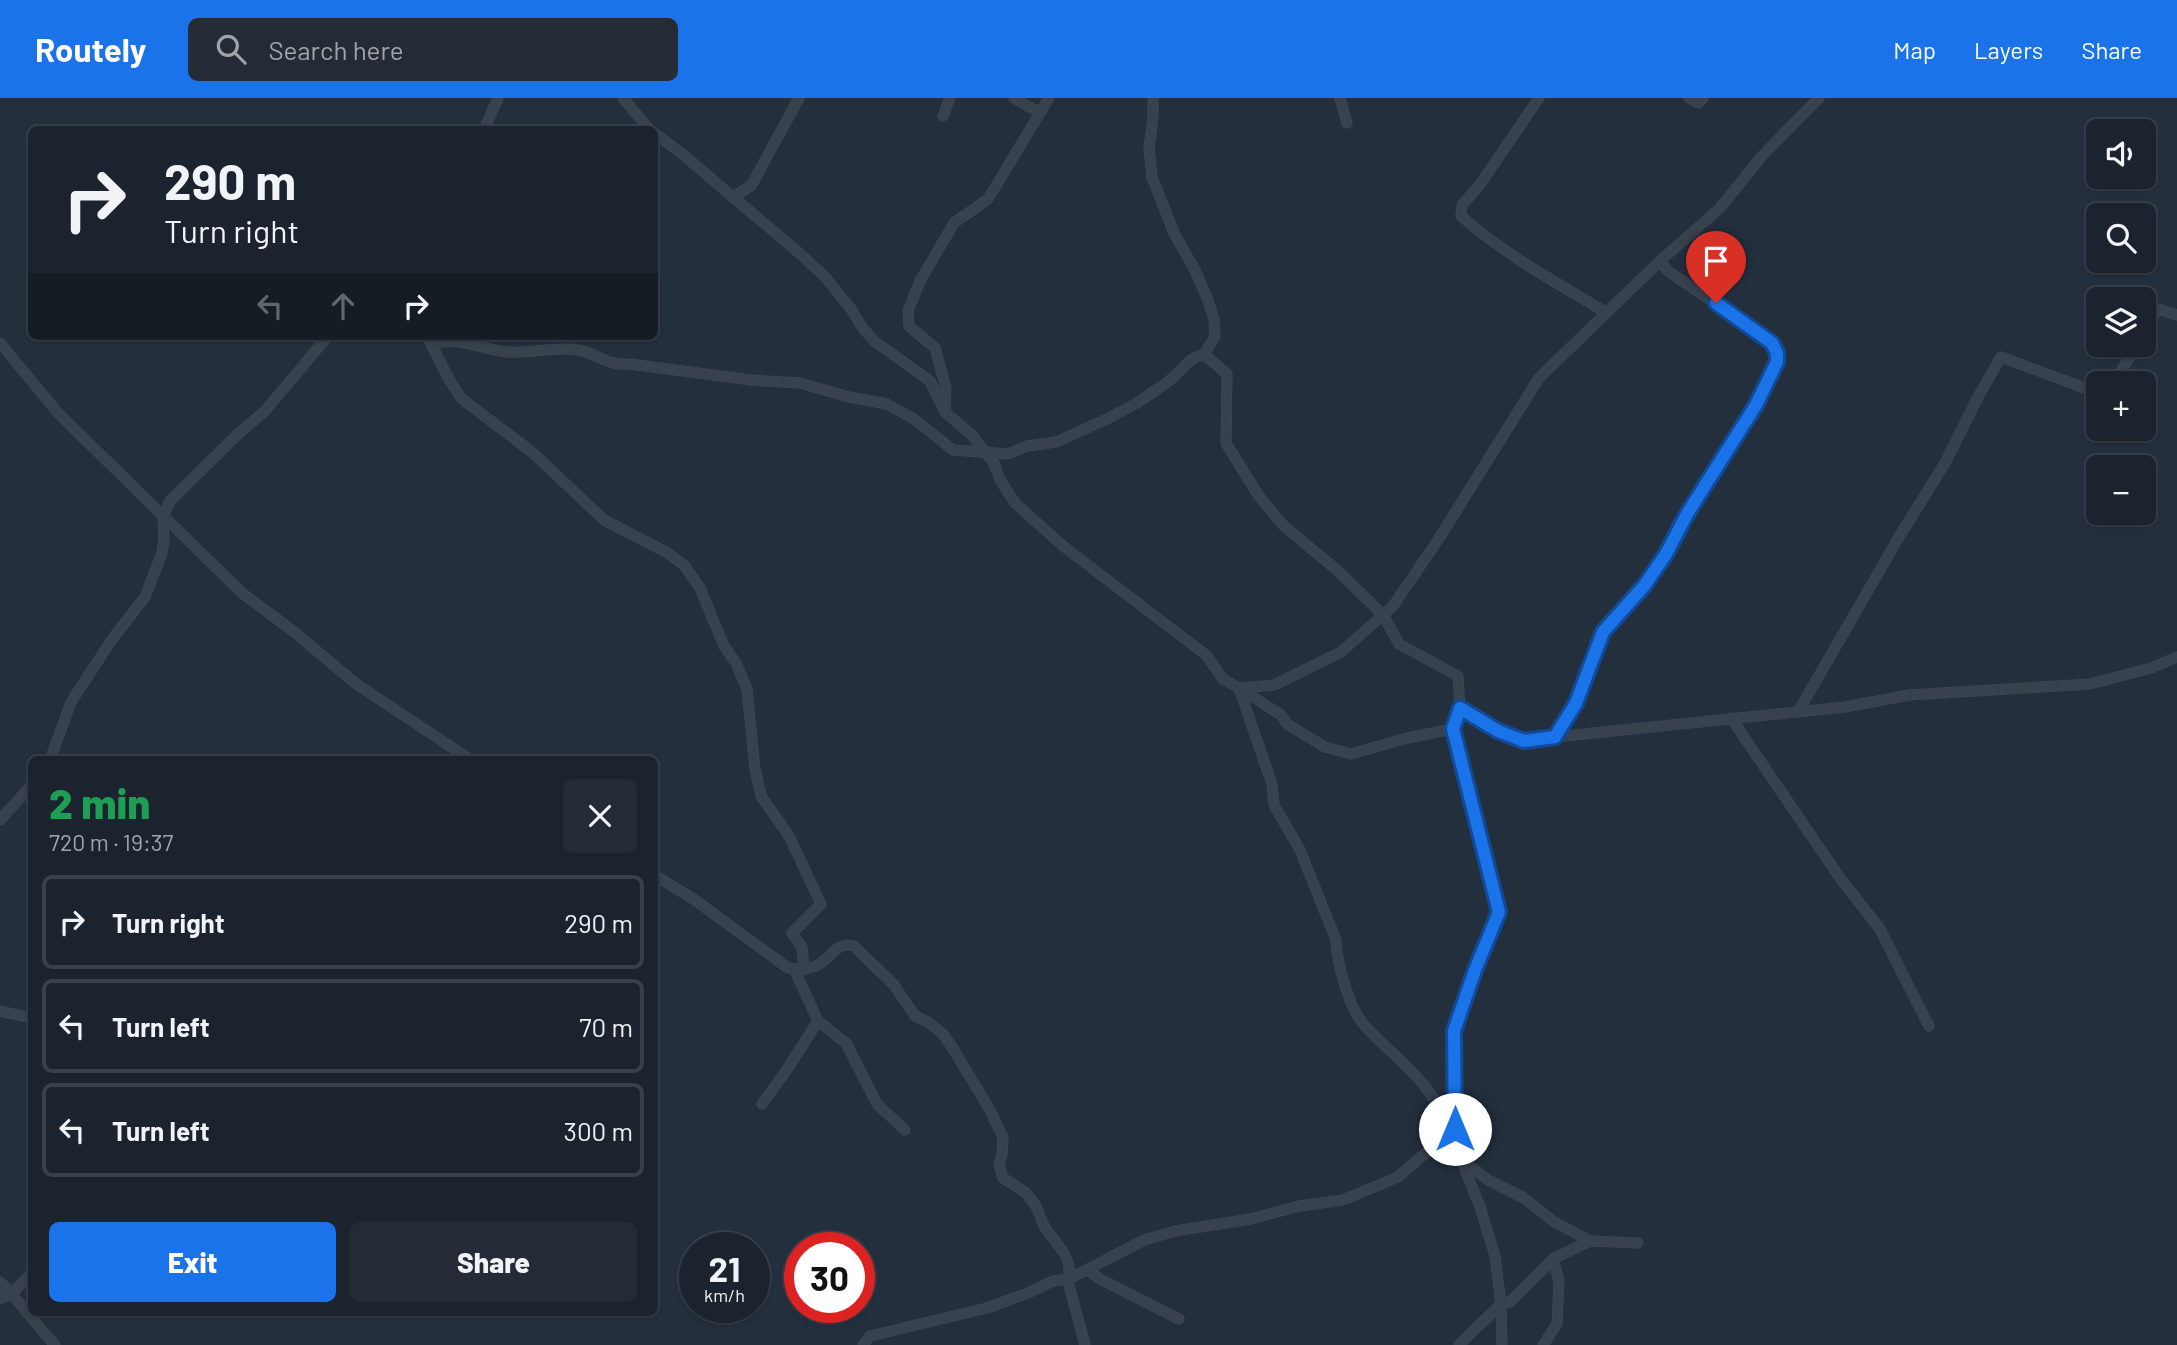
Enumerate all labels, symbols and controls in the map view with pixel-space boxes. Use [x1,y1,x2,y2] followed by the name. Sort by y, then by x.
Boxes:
[188,18,678,81] search box
[35,29,146,69] text: Routely
[212,30,250,68] icon: search
[268,34,404,65] text: Search here
[1893,35,1936,64] text: Map
[1974,35,2043,64] text: Layers
[2081,35,2142,64] text: Share
[2086,119,2156,525] map controls
[2086,119,2156,189] button: sound
[164,151,296,210] text: 290 m
[49,154,140,245] icon: right
[2086,203,2156,273] button: search
[164,211,299,249] text: Turn right
[1686,231,1746,303] pin
[1697,242,1735,280] icon: arrive
[251,287,289,325] icon: left
[324,287,362,325] icon: ahead
[397,287,435,325] icon: right
[2086,287,2156,357] button: layers
[2086,371,2156,441] button: +
[2086,455,2156,525] button: −
[49,777,150,827] text: 2 min
[563,779,637,853] button: close
[49,828,173,856] text: 720 m · 19:37
[53,903,91,941] icon: right
[112,907,225,938] text: Turn right
[564,907,633,938] text: 290 m
[53,1007,91,1045] icon: left
[112,1011,210,1042] text: Turn left
[579,1011,633,1042] text: 70 m
[1418,1092,1492,1166] position arrow
[53,1111,91,1149] icon: left
[112,1115,210,1146] text: Turn left
[564,1115,633,1146] text: 300 m
[49,1222,336,1302] button: Exit
[350,1222,637,1302] button: Share
[784,1232,875,1323] speed limit sign: 30
[709,1247,740,1289] text: 21
[704,1284,745,1306] text: km/h

